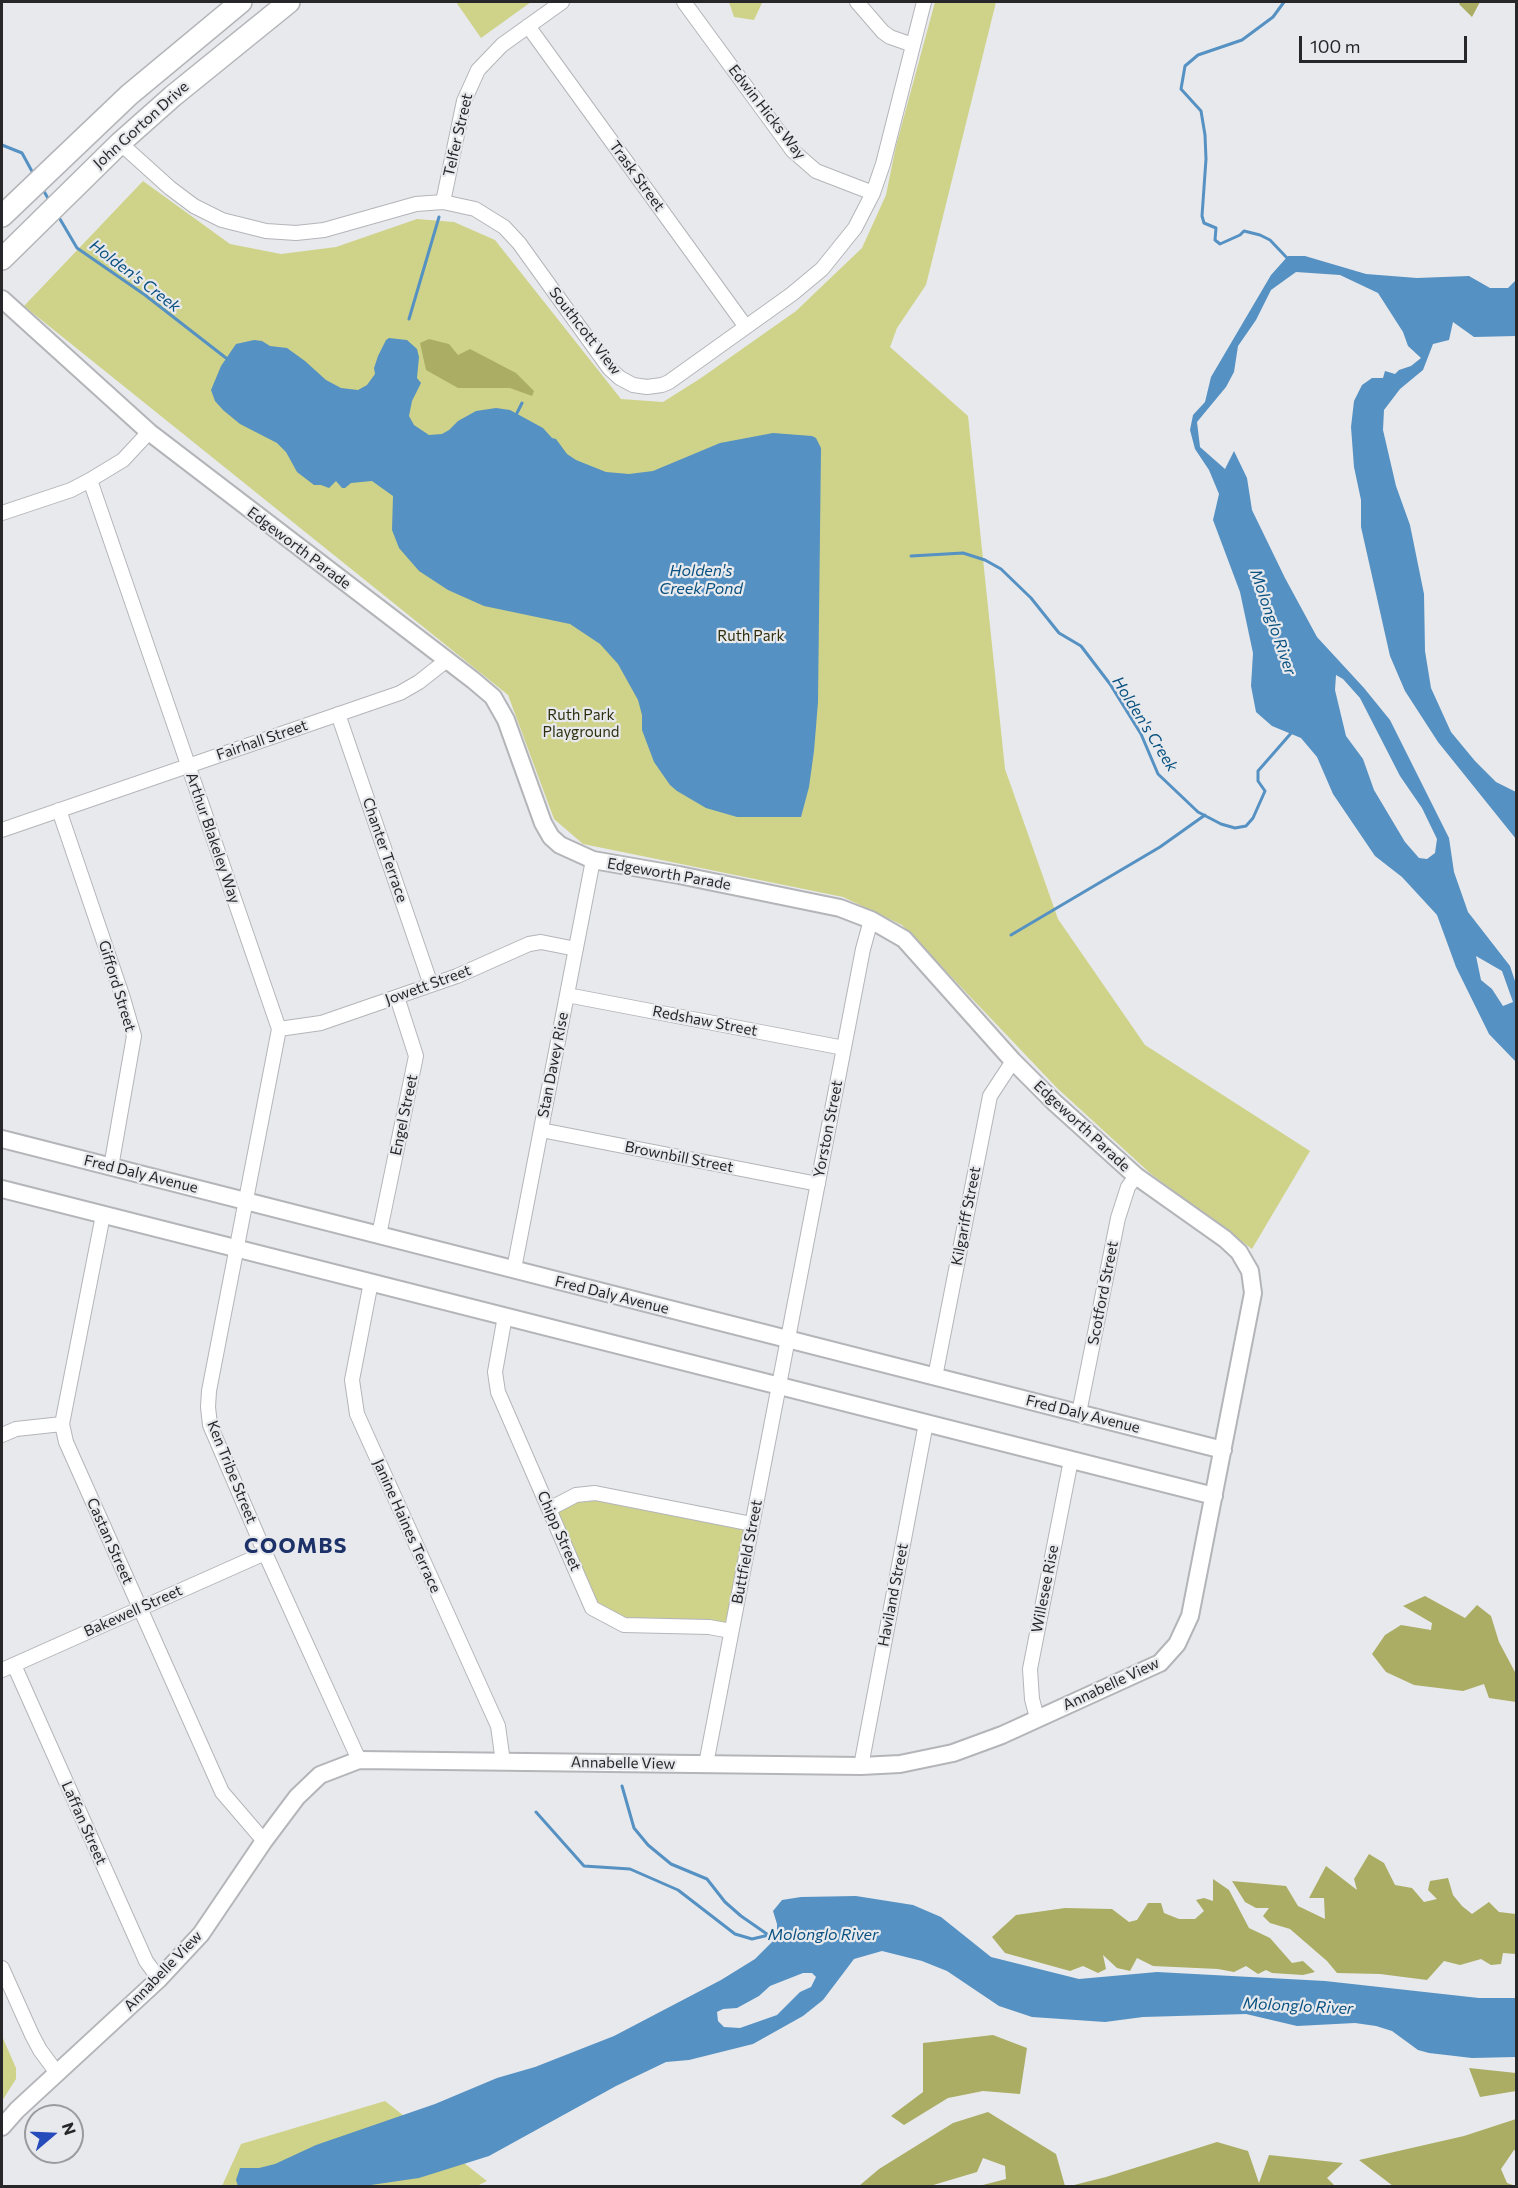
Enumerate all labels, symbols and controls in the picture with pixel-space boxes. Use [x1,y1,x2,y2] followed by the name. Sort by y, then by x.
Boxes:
[1302,24,1470,62] scale bar
[1310,35,1360,57] text: 100 m
[724,61,810,163] street label: Edwin Hicks Way
[90,77,192,173] street label: John Gorton Drive
[440,92,476,178] street label: Telfer Street
[606,137,668,215] street label: Trask Street
[86,236,184,316] water label: Holden's Creek
[545,284,625,378] street label: Southcott View
[244,503,354,593] street label: Edgeworth Parade
[659,561,743,599] water label: Holden's Creek Pond
[1246,567,1300,677] water label: Molonglo River
[717,627,785,645] park label: Ruth Park
[1108,673,1182,775] water label: Holden's Creek
[543,706,619,741] park label: Ruth Park Playground
[214,716,310,764] street label: Fairhall Street
[182,770,244,906] street label: Arthur Blakeley Way
[359,795,411,905] street label: Chanter Terrace
[606,854,732,894] street label: Edgeworth Parade
[95,938,139,1034] street label: Gifford Street
[383,961,473,1009] street label: Jowett Street
[651,1002,759,1040] street label: Redshaw Street
[534,1011,572,1119] street label: Stan Davey Rise
[387,1073,421,1157] street label: Engel Street
[1030,1077,1134,1175] street label: Edgeworth Parade
[810,1079,846,1179] street label: Yorston Street
[623,1138,735,1176] street label: Brownbill Street
[82,1151,200,1197] street label: Fred Daly Avenue
[948,1165,984,1267] street label: Kilgariff Street
[1084,1240,1122,1346] street label: Scotford Street
[553,1272,671,1318] street label: Fred Daly Avenue
[1024,1391,1142,1437] street label: Fred Daly Avenue
[203,1418,261,1526] street label: Ken Tribe Street
[369,1456,445,1596] street label: Janine Haines Terrace
[533,1488,585,1574] street label: Chipp Street
[83,1495,137,1587] street label: Castan Street
[728,1498,766,1606] street label: Buttfield Street
[244,1533,348,1559] district label: COOMBS
[874,1542,912,1648] street label: Haviland Street
[1028,1544,1062,1634] street label: Willesee Rise
[81,1581,185,1641] street label: Bakewell Street
[1060,1654,1162,1714] street label: Annabelle View
[571,1753,675,1773] street label: Annabelle View
[58,1778,110,1868] street label: Laffan Street
[768,1925,878,1945] water label: Molonglo River
[120,1927,206,2015] street label: Annabelle View
[1242,1994,1354,2018] water label: Molonglo River
[24,2104,84,2164] north arrow
[59,2120,81,2137] text: N

